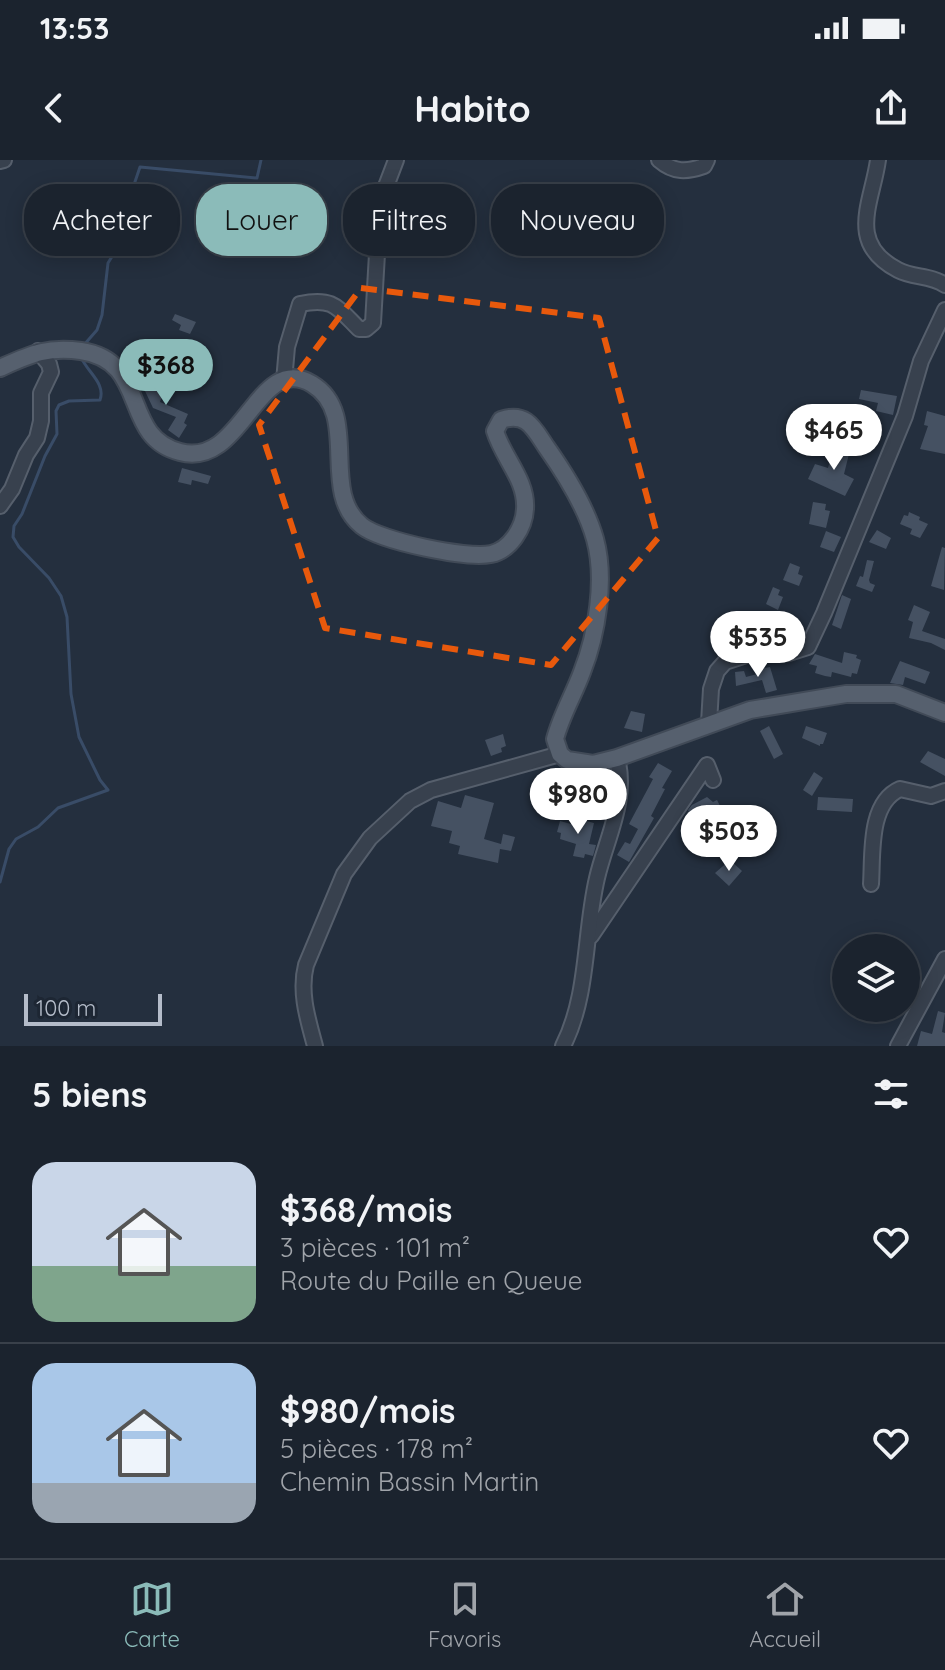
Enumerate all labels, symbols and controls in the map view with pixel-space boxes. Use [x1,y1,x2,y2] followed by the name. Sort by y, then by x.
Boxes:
[40,9,109,47] text: 13:53
[32,86,76,130] icon: back
[414,86,531,131] text: Habito
[869,86,913,130] icon: share
[24,184,180,256] chip: Acheter
[196,184,327,256] chip: Louer
[343,184,475,256] chip: Filtres
[491,184,664,256] chip: Nouveau
[119,339,213,407] pin: $368
[137,348,195,381] text: $368
[787,404,881,472] pin: $465
[804,413,864,446] text: $465
[711,611,805,679] pin: $535
[728,620,788,653] text: $535
[531,768,625,836] pin: $980
[548,777,608,810] text: $980
[682,805,776,873] pin: $503
[699,814,759,847] text: $503
[832,934,920,1022] map controls
[832,934,920,1022] button: layers
[24,990,162,1026] scale bar
[36,994,96,1022] text: 100 m
[869,1072,913,1116] icon: filters
[32,1073,147,1116] text: 5 biens
[280,1188,452,1231] text: $368/mois
[96,1194,192,1290] icon: home
[869,1220,913,1264] icon: heart
[280,1231,470,1264] text: 3 pièces · 101 m²
[280,1264,582,1297] text: Route du Paille en Queue
[280,1389,455,1432] text: $980/mois
[96,1395,192,1491] icon: home
[869,1421,913,1465] icon: heart
[280,1432,473,1465] text: 5 pièces · 178 m²
[280,1465,539,1498] text: Chemin Bassin Martin
[124,1577,180,1653] tab: Carte
[428,1577,501,1653] tab: Favoris
[749,1577,821,1653] tab: Accueil

